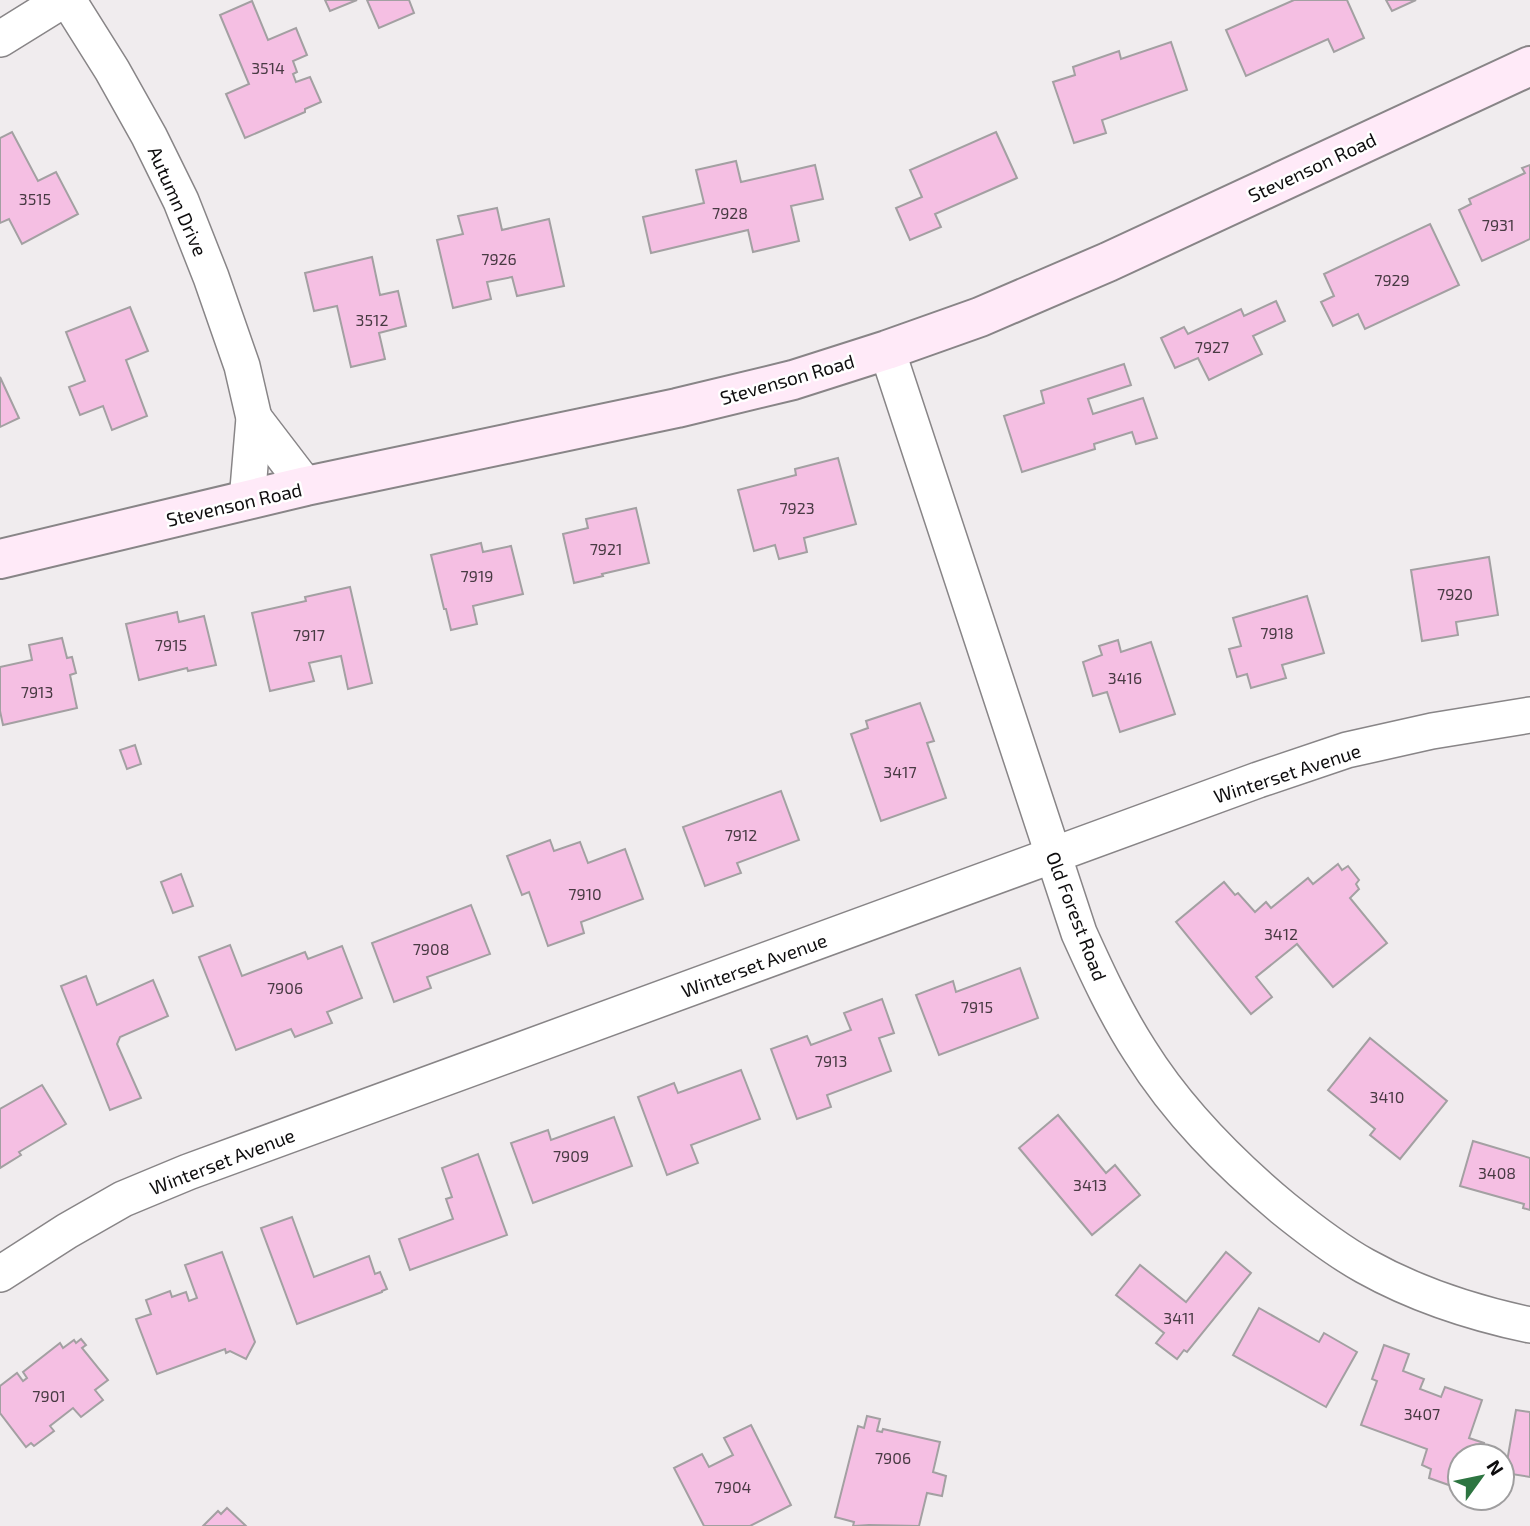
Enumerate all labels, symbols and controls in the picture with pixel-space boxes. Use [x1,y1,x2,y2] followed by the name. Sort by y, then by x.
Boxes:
[251,58,285,77] house number: 3514
[1244,127,1380,207] street label: Stevenson Road
[144,143,212,259] street label: Autumn Drive
[19,189,51,208] house number: 3515
[712,203,748,222] house number: 7928
[1482,215,1514,234] house number: 7931
[481,249,517,268] house number: 7926
[1374,270,1410,289] house number: 7929
[356,310,388,329] house number: 3512
[1195,337,1229,356] house number: 7927
[717,349,857,409] street label: Stevenson Road
[164,477,304,531] street label: Stevenson Road
[779,498,815,517] house number: 7923
[590,539,622,558] house number: 7921
[461,566,493,585] house number: 7919
[1437,584,1473,603] house number: 7920
[1260,623,1294,642] house number: 7918
[293,625,325,644] house number: 7917
[155,635,187,654] house number: 7915
[1108,668,1142,687] house number: 3416
[21,682,53,701] house number: 7913
[1211,738,1363,808] street label: Winterset Avenue
[883,762,917,781] house number: 3417
[725,825,757,844] house number: 7912
[1042,848,1112,984] street label: Old Forest Road
[568,884,602,903] house number: 7910
[1264,924,1298,943] house number: 3412
[678,928,830,1002] street label: Winterset Avenue
[413,939,449,958] house number: 7908
[267,978,303,997] house number: 7906
[961,997,993,1016] house number: 7915
[815,1051,847,1070] house number: 7913
[1370,1087,1404,1106] house number: 3410
[146,1123,298,1199] street label: Winterset Avenue
[553,1146,589,1165] house number: 7909
[1478,1163,1516,1182] house number: 3408
[1073,1175,1107,1194] house number: 3413
[1163,1308,1195,1327] house number: 3411
[32,1386,66,1405] house number: 7901
[1404,1404,1440,1423] house number: 3407
[1446,1442,1516,1512] north arrow
[875,1448,911,1467] house number: 7906
[1482,1455,1509,1479] text: N
[715,1477,752,1496] house number: 7904

